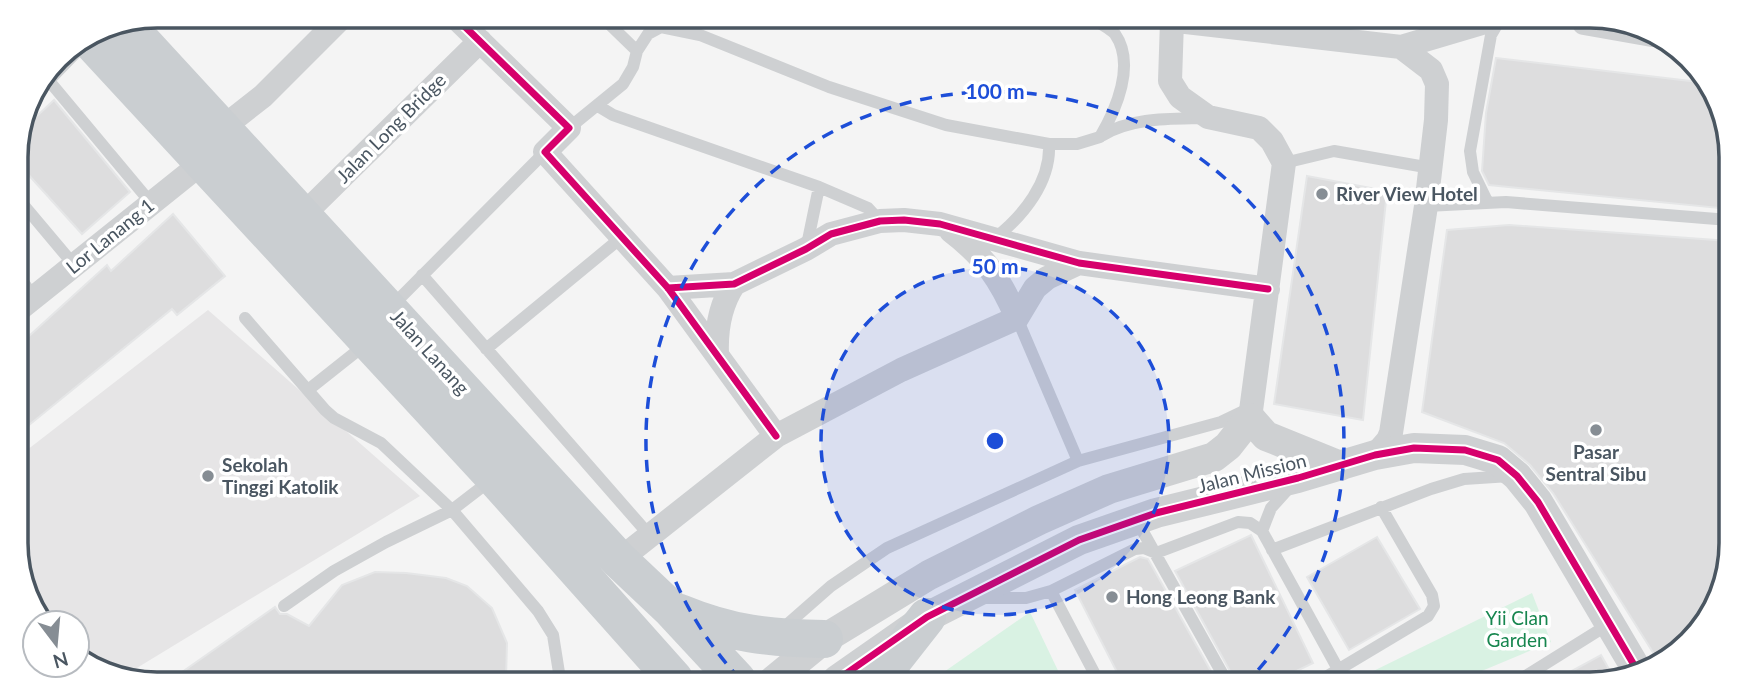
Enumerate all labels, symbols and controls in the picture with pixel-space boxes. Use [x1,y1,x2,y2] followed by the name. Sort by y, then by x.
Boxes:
[331,68,450,187] street label: Jalan Long Bridge
[965,78,1025,103] text: 100 m
[1336,182,1478,205] place label: River View Hotel
[1314,186,1330,202] marker: River View Hotel
[61,193,158,278] street label: Lor Lanang 1
[971,253,1019,278] text: 50 m
[386,305,475,399] street label: Jalan Lanang
[1588,422,1604,438] marker: Pasar Sentral Sibu
[983,429,1007,453] centre of rings
[1546,440,1646,485] place label: Pasar Sentral Sibu
[1195,448,1308,497] street label: Jalan Mission
[222,453,339,498] place label: Sekolah Tinggi Katolik
[200,468,216,484] marker: Sekolah Tinggi Katolik
[1126,585,1276,608] place label: Hong Leong Bank
[1104,589,1120,605] marker: Hong Leong Bank
[1485,606,1549,651] park label: Yii Clan Garden
[21,609,91,679] north arrow
[51,648,71,674] text: N

